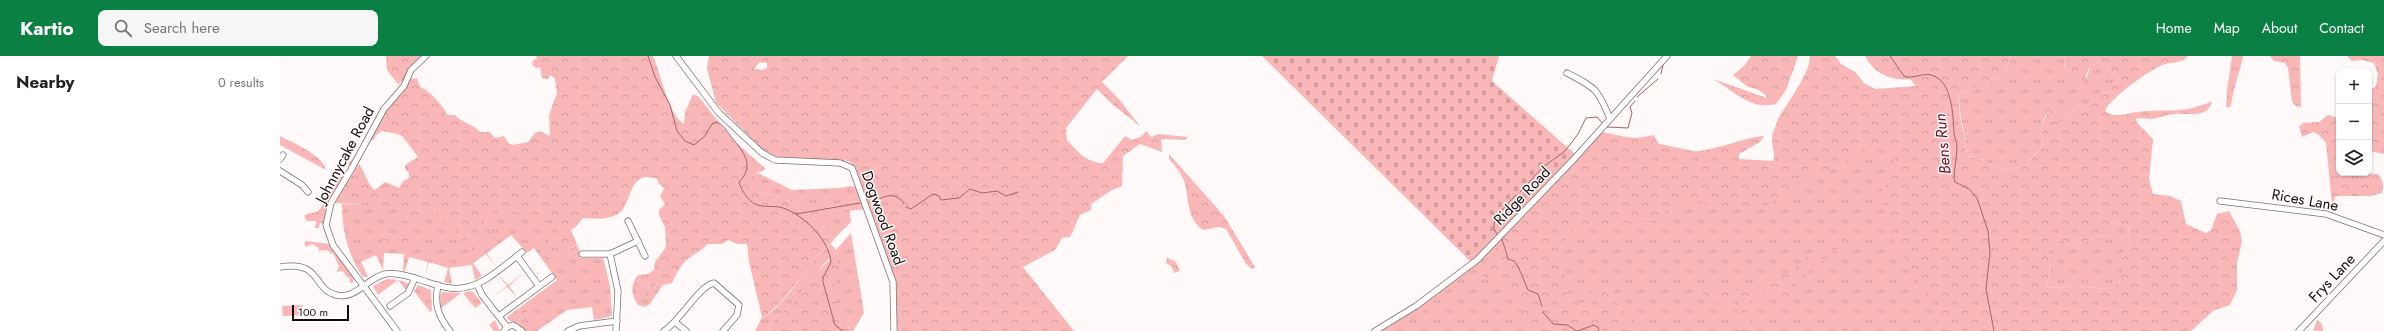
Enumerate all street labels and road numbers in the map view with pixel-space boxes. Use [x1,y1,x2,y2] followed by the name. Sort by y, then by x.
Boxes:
[309,103,380,209] street label: Johnnycake Road
[1488,162,1556,230] street label: Ridge Road
[856,168,910,268] street label: Dogwood Road
[2270,183,2340,217] street label: Rices Lane
[2304,249,2361,307] street label: Frys Lane

